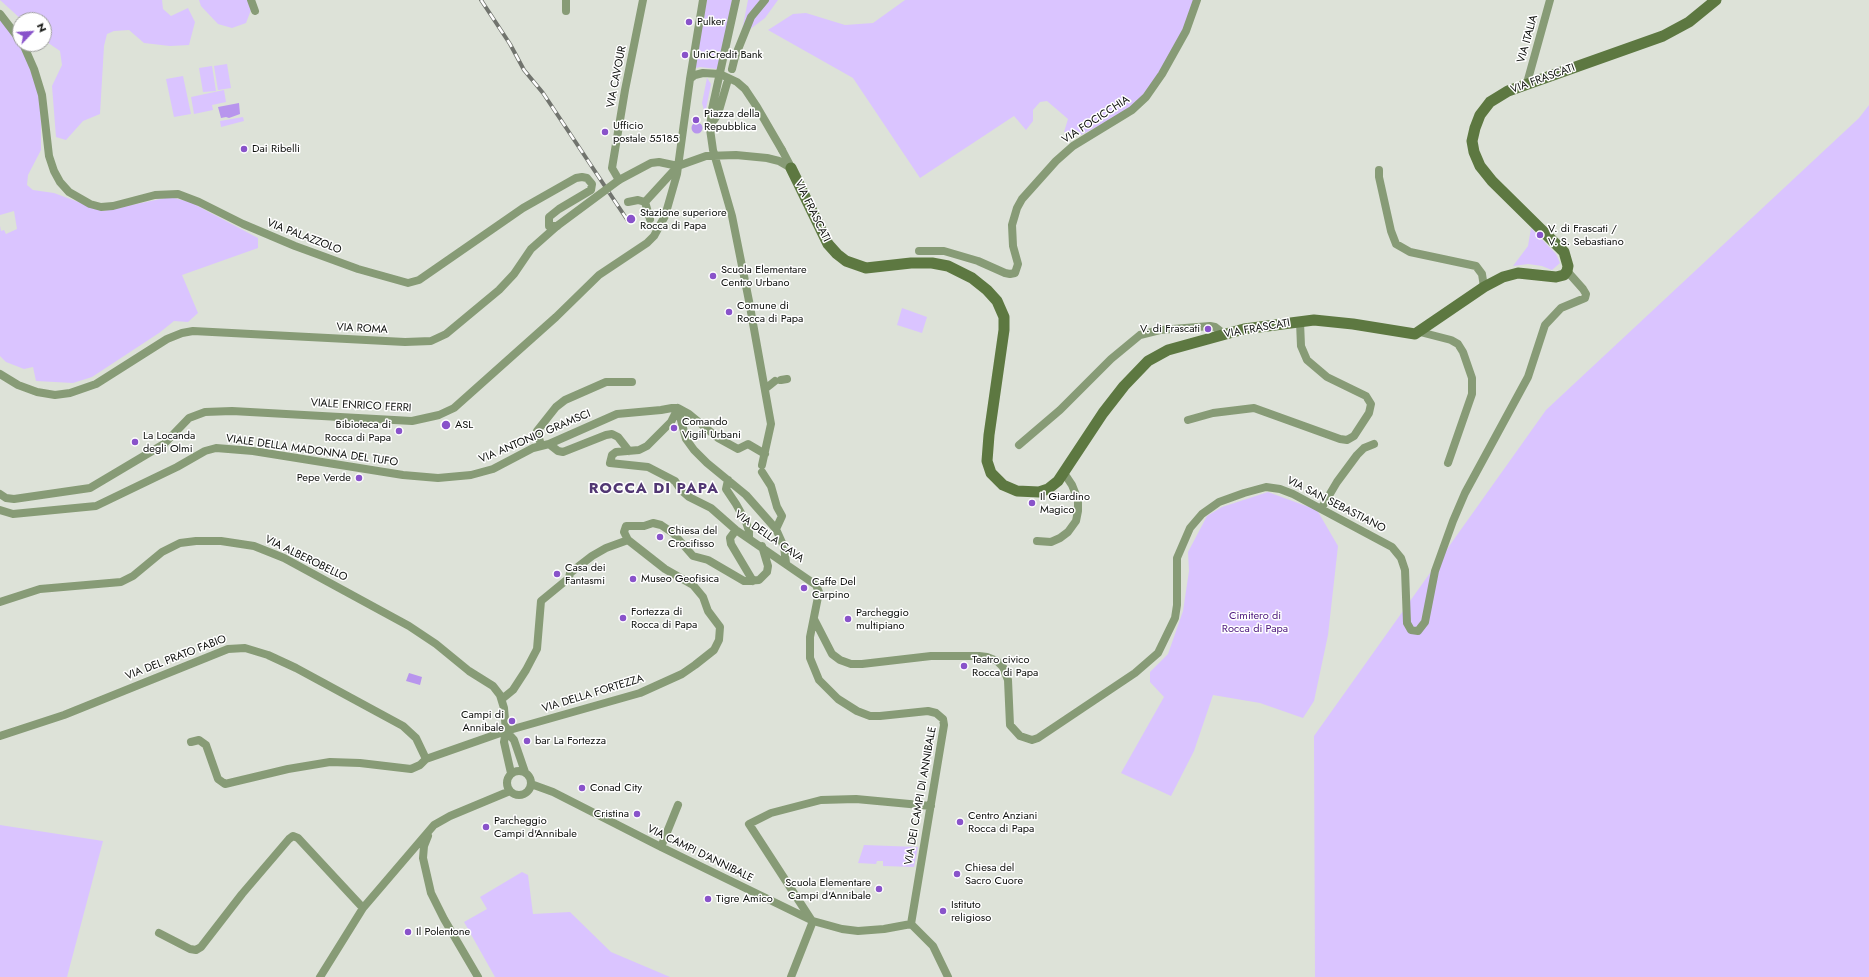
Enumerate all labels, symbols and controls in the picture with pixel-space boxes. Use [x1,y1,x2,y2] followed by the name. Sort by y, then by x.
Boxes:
[12,12,52,52] north arrow
[1515,13,1541,65] street label: VIA ITALIA
[697,15,725,29] place label: Pulker
[684,17,694,27] marker: Pulker
[33,20,51,35] text: N
[605,45,629,109] street label: VIA CAVOUR
[693,48,762,62] place label: UniCredit Bank
[680,50,690,60] marker: UniCredit Bank
[1509,61,1577,97] street label: VIA FRASCATI
[1060,93,1132,147] street label: VIA FOCICCHIA
[704,107,760,133] place label: Piazza della Repubblica
[691,115,701,125] marker: Piazza della Repubblica
[613,119,679,145] place label: Ufficio postale 55185
[600,127,610,137] marker: Ufficio postale 55185
[252,142,300,156] place label: Dai Ribelli
[239,144,249,154] marker: Dai Ribelli
[791,178,833,244] street label: VIA FRASCATI
[640,206,727,232] place label: Stazione superiore Rocca di Papa
[625,213,637,225] marker: Stazione superiore Rocca di Papa
[265,217,343,257] street label: VIA PALAZZOLO
[1548,222,1624,248] place label: V. di Frascati / V. S. Sebastiano
[1535,230,1545,240] marker: V. di Frascati / V. S. Sebastiano
[721,263,807,289] place label: Scuola Elementare Centro Urbano
[708,271,718,281] marker: Scuola Elementare Centro Urbano
[737,299,803,325] place label: Comune di Rocca di Papa
[724,307,734,317] marker: Comune di Rocca di Papa
[1223,317,1291,341] street label: VIA FRASCATI
[336,321,388,337] street label: VIA ROMA
[1140,322,1200,336] place label: V. di Frascati
[1203,324,1213,334] marker: V. di Frascati
[310,397,412,415] street label: VIALE ENRICO FERRI
[477,408,593,466] street label: VIA ANTONIO GRAMSCI
[682,415,741,441] place label: Comando Vigili Urbani
[325,418,391,444] place label: Bibioteca di Rocca di Papa
[455,418,473,432] place label: ASL
[440,419,452,431] marker: ASL
[669,423,679,433] marker: Comando Vigili Urbani
[394,426,404,436] marker: Bibioteca di Rocca di Papa
[143,429,195,455] place label: La Locanda degli Olmi
[225,432,399,470] street label: VIALE DELLA MADONNA DEL TUFO
[130,437,140,447] marker: La Locanda degli Olmi
[297,471,351,485] place label: Pepe Verde
[354,473,364,483] marker: Pepe Verde
[1284,474,1388,536] street label: VIA SAN SEBASTIANO
[589,480,719,498] district label: ROCCA DI PAPA
[1040,490,1090,516] place label: Il Giardino Magico
[1027,498,1037,508] marker: Il Giardino Magico
[732,508,806,566] street label: VIA DELLA CAVA
[668,524,717,550] place label: Chiesa del Crocifisso
[655,532,665,542] marker: Chiesa del Crocifisso
[263,533,349,585] street label: VIA ALBEROBELLO
[565,561,606,587] place label: Casa dei Fantasmi
[552,569,562,579] marker: Casa dei Fantasmi
[641,572,719,586] place label: Museo Geofisica
[628,574,638,584] marker: Museo Geofisica
[812,575,856,601] place label: Caffe Del Carpino
[799,583,809,593] marker: Caffe Del Carpino
[631,605,697,631] place label: Fortezza di Rocca di Papa
[856,606,909,632] place label: Parcheggio multipiano
[1222,609,1288,635] park label: Cimitero di Rocca di Papa
[618,613,628,623] marker: Fortezza di Rocca di Papa
[843,614,853,624] marker: Parcheggio multipiano
[124,633,228,683] street label: VIA DEL PRATO FABIO
[972,653,1038,679] place label: Teatro civico Rocca di Papa
[959,661,969,671] marker: Teatro civico Rocca di Papa
[541,672,645,716] street label: VIA DELLA FORTEZZA
[461,708,504,734] place label: Campi di Annibale
[507,716,517,726] marker: Campi di Annibale
[902,726,940,866] street label: VIA DEI CAMPI DI ANNIBALE
[535,734,606,748] place label: bar La Fortezza
[522,736,532,746] marker: bar La Fortezza
[590,781,642,795] place label: Conad City
[577,783,587,793] marker: Conad City
[594,807,629,821] place label: Cristina
[632,809,642,819] marker: Cristina
[968,809,1037,835] place label: Centro Anziani Rocca di Papa
[494,814,577,840] place label: Parcheggio Campi d'Annibale
[955,817,965,827] marker: Centro Anziani Rocca di Papa
[481,822,491,832] marker: Parcheggio Campi d'Annibale
[645,823,755,885] street label: VIA CAMPI D'ANNIBALE
[965,861,1023,887] place label: Chiesa del Sacro Cuore
[952,869,962,879] marker: Chiesa del Sacro Cuore
[785,876,871,902] place label: Scuola Elementare Campi d'Annibale
[874,884,884,894] marker: Scuola Elementare Campi d'Annibale
[716,892,773,906] place label: Tigre Amico
[703,894,713,904] marker: Tigre Amico
[951,898,991,924] place label: Istituto religioso
[938,906,948,916] marker: Istituto religioso
[416,925,470,939] place label: Il Polentone
[403,927,413,937] marker: Il Polentone

